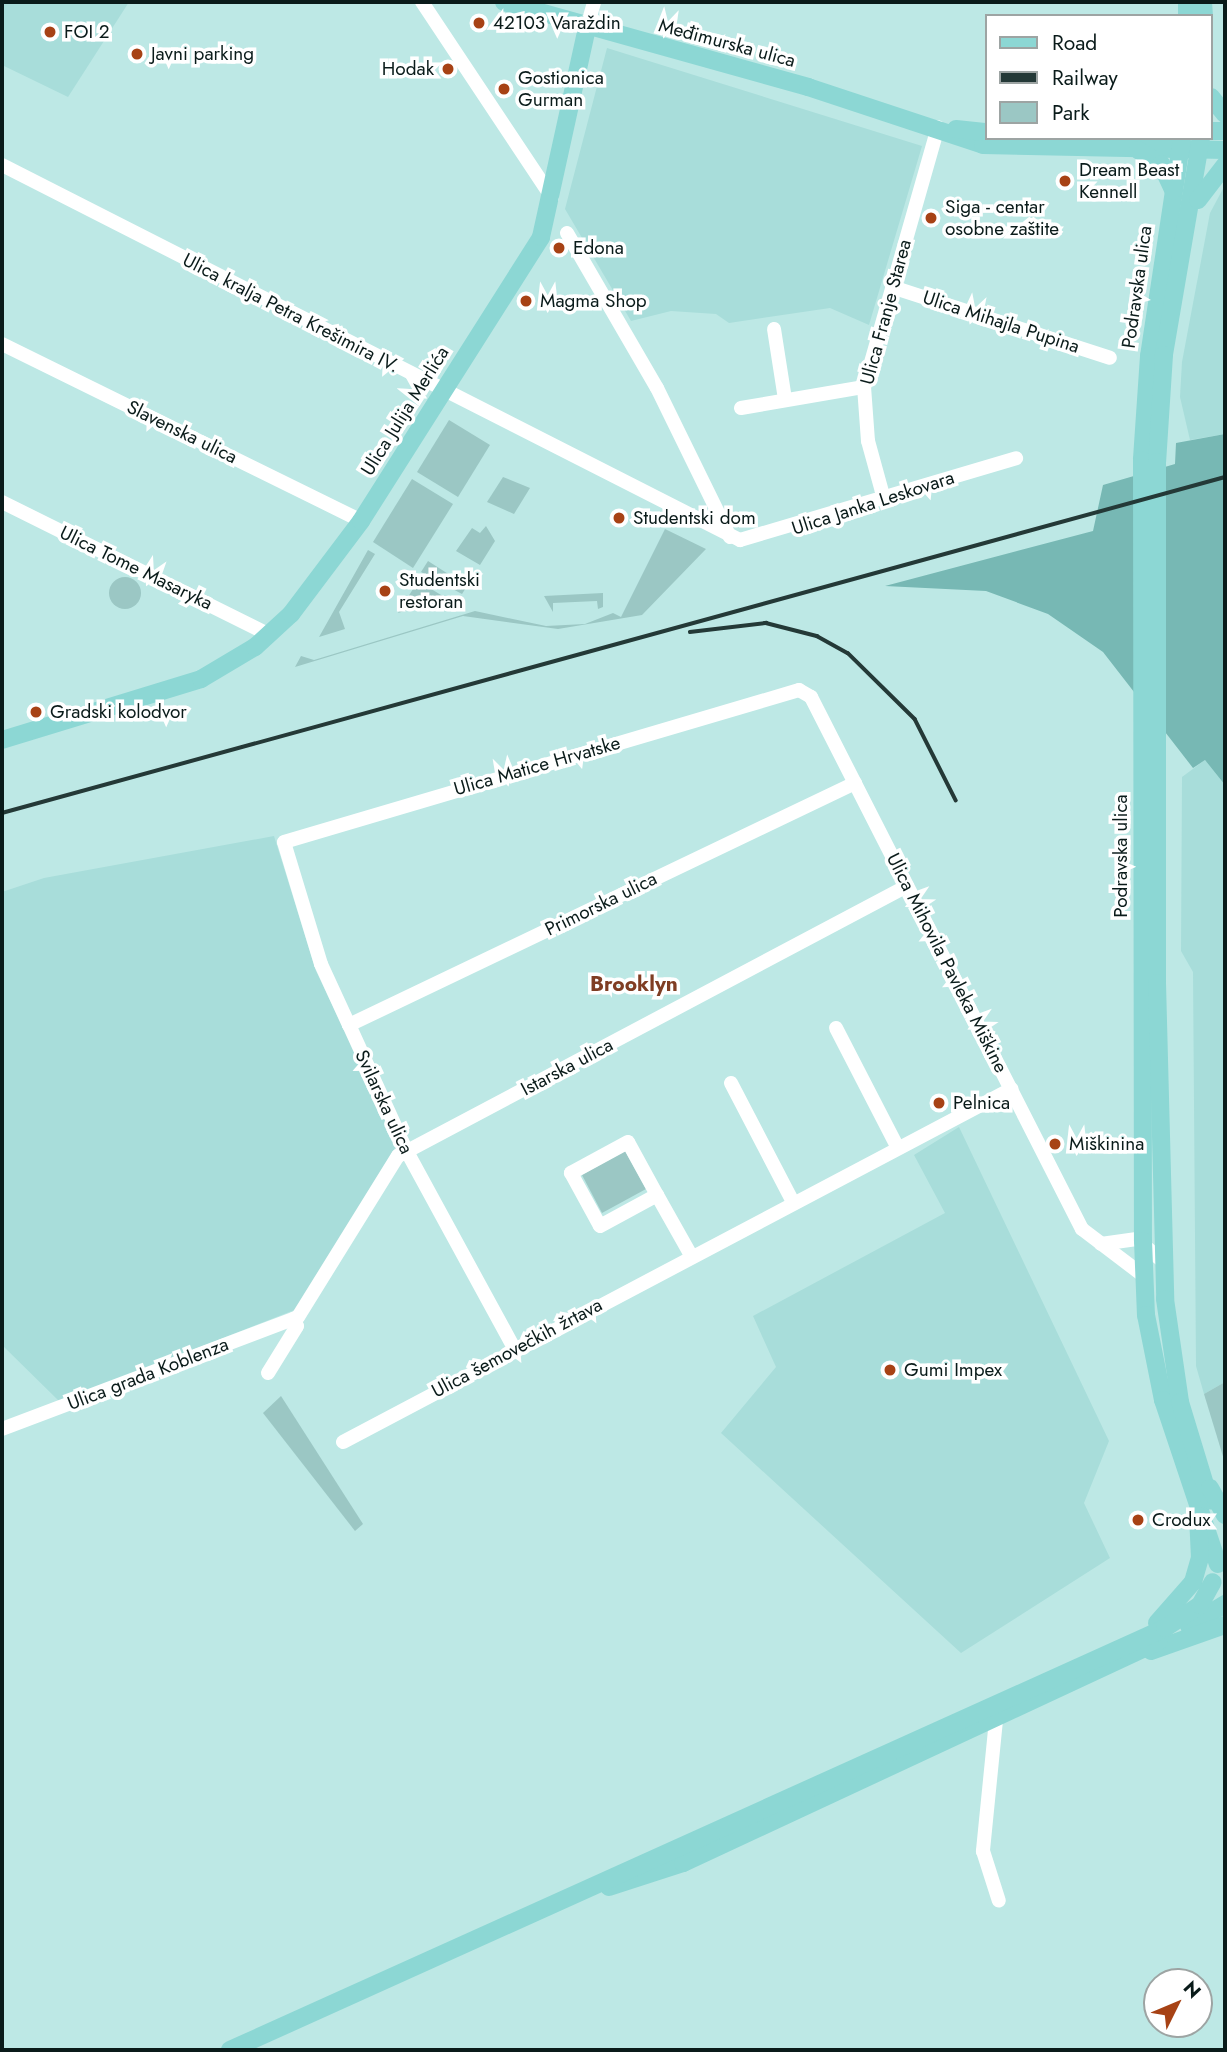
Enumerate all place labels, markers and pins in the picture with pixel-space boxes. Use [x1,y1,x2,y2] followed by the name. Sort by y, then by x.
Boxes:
[493,12,621,34] place label: 42103 Varaždin
[471,15,487,31] marker: 42103 Varaždin
[64,21,110,43] place label: FOI 2
[42,24,58,40] marker: FOI 2
[151,43,254,65] place label: Javni parking
[129,46,145,62] marker: Javni parking
[382,58,434,80] place label: Hodak
[440,61,456,77] marker: Hodak
[518,67,604,111] place label: Gostionica Gurman
[496,81,512,97] marker: Gostionica Gurman
[1079,159,1179,203] place label: Dream Beast Kennell
[1057,173,1073,189] marker: Dream Beast Kennell
[945,196,1059,240] place label: Siga - centar osobne zaštite
[923,210,939,226] marker: Siga - centar osobne zaštite
[573,237,624,259] place label: Edona
[551,240,567,256] marker: Edona
[540,290,647,312] place label: Magma Shop
[518,293,534,309] marker: Magma Shop
[633,507,756,529] place label: Studentski dom
[611,510,627,526] marker: Studentski dom
[399,569,480,613] place label: Studentski restoran
[377,583,393,599] marker: Studentski restoran
[50,701,187,723] place label: Gradski kolodvor
[28,704,44,720] marker: Gradski kolodvor
[953,1092,1010,1114] place label: Pelnica
[931,1095,947,1111] marker: Pelnica
[1069,1133,1144,1155] place label: Miškinina
[1047,1136,1063,1152] marker: Miškinina
[904,1359,1002,1381] place label: Gumi Impex
[882,1362,898,1378] marker: Gumi Impex
[1152,1509,1210,1531] place label: Crodux
[1130,1512,1146,1528] marker: Crodux

